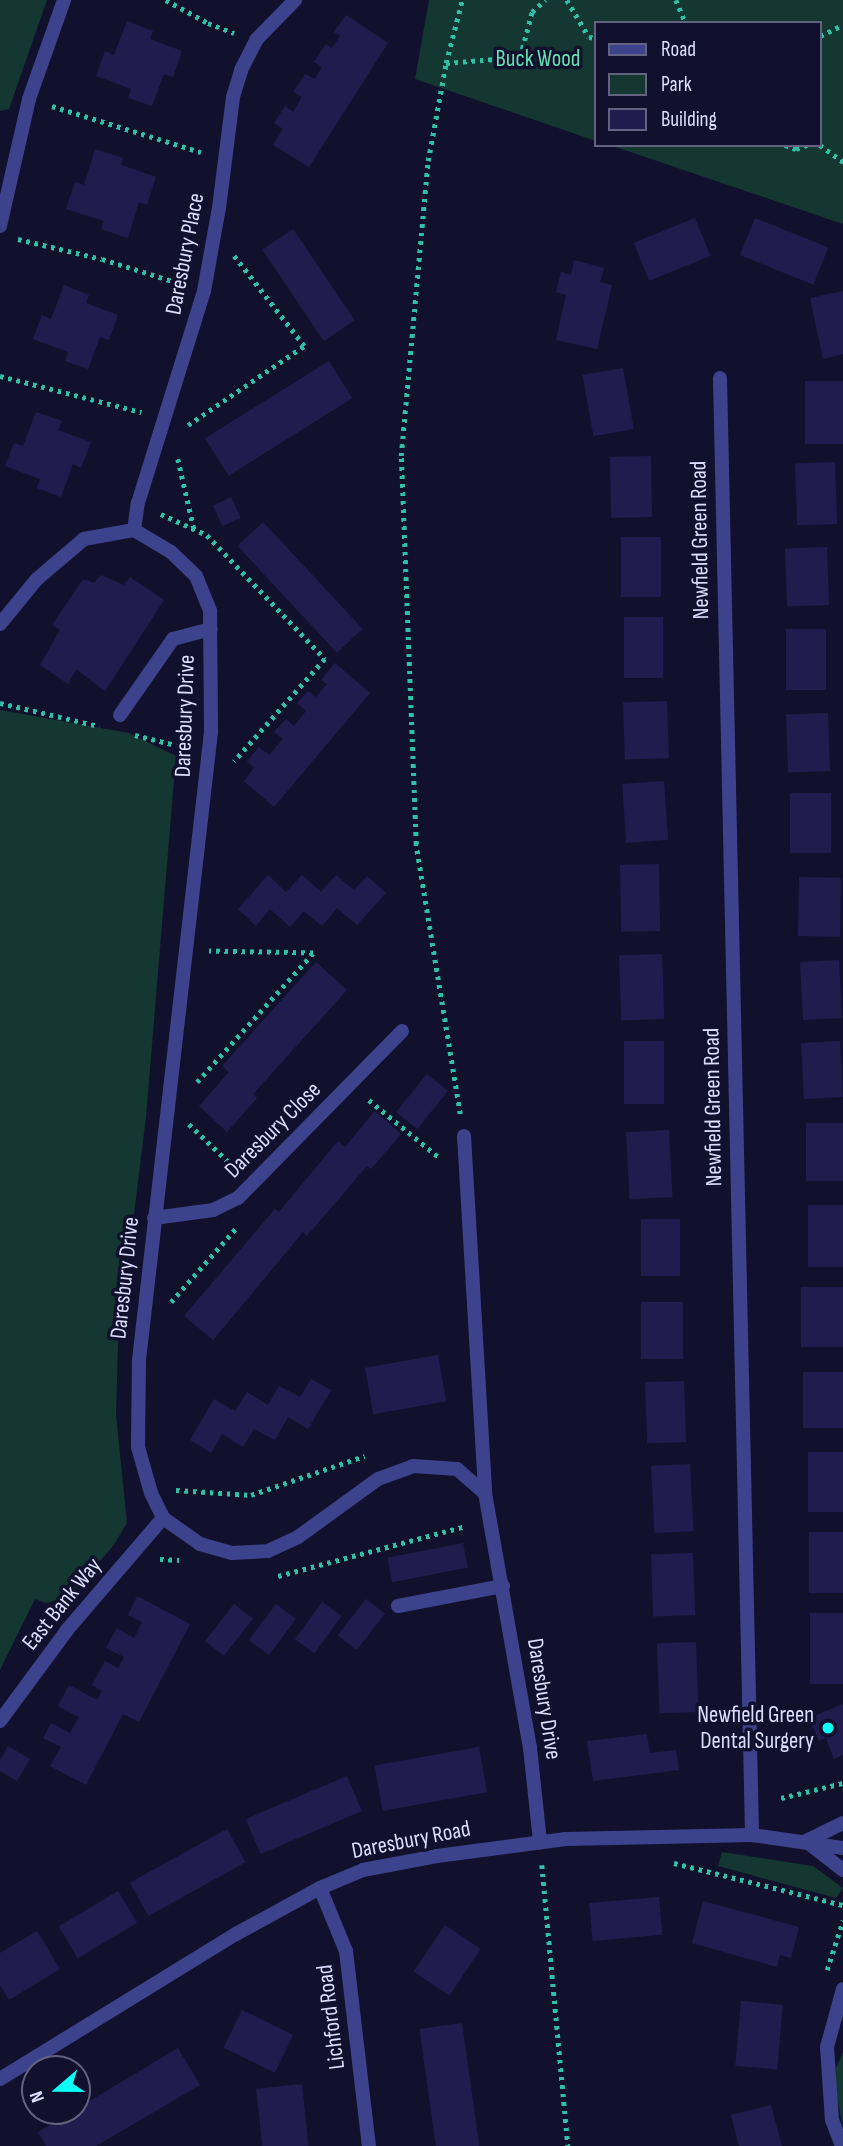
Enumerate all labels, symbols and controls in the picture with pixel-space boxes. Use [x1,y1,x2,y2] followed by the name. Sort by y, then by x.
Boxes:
[594,21,822,147] legend
[661,37,696,62] text: Road
[496,45,580,73] park label: Buck Wood
[661,72,692,97] text: Park
[661,107,717,132] text: Building
[160,191,210,317] street label: Daresbury Place
[685,460,715,620] street label: Newfield Green Road
[169,654,201,778] street label: Daresbury Drive
[698,1027,728,1187] street label: Newfield Green Road
[219,1076,327,1184] street label: Daresbury Close
[105,1216,145,1340] street label: Daresbury Drive
[17,1552,107,1656] street label: East Bank Way
[521,1636,567,1762] street label: Daresbury Drive
[697,1701,814,1755] place label: Newfield Green Dental Surgery
[820,1720,836,1736] marker: Newfield Green Dental Surgery
[349,1815,473,1865] street label: Daresbury Road
[311,1963,351,2071] street label: Lichford Road
[21,2055,91,2125] north arrow
[25,2088,50,2105] text: N

